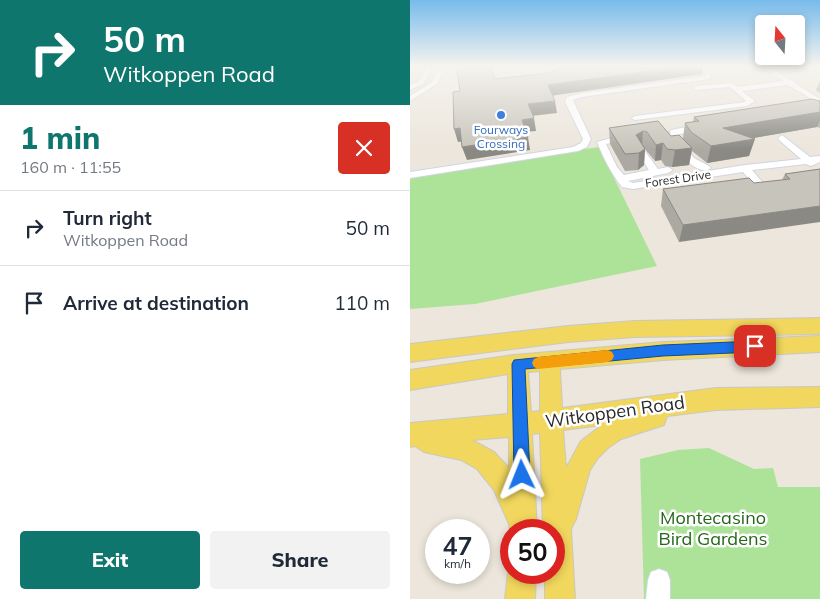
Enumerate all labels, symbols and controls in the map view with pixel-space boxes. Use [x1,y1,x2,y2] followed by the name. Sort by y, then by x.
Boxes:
[755,15,805,65] north arrow
[755,15,805,65] map controls
[103,17,186,61] text: 50 m
[20,20,85,85] icon: right
[103,60,275,88] text: Witkoppen Road
[495,109,507,121] marker: Fourways Crossing
[20,119,100,157] text: 1 min
[338,122,390,174] button: close
[474,122,528,151] place label: Fourways Crossing
[20,157,121,177] text: 160 m · 11:55
[644,166,712,191] street label: Forest Drive
[63,206,152,230] text: Turn right
[20,214,48,242] icon: right
[346,216,390,240] text: 50 m
[63,230,188,250] text: Witkoppen Road
[20,289,48,317] icon: arrive
[63,291,249,315] text: Arrive at destination
[334,291,390,315] text: 110 m
[734,325,776,367] pin
[741,332,769,360] icon: arrive
[544,390,686,433] street label: Witkoppen Road
[495,448,547,500] position arrow
[659,506,768,550] park label: Montecasino Bird Gardens
[500,519,565,584] speed limit sign: 50
[442,530,473,561] text: 47
[20,531,200,589] button: Exit
[210,531,390,589] button: Share
[444,556,471,571] text: km/h

